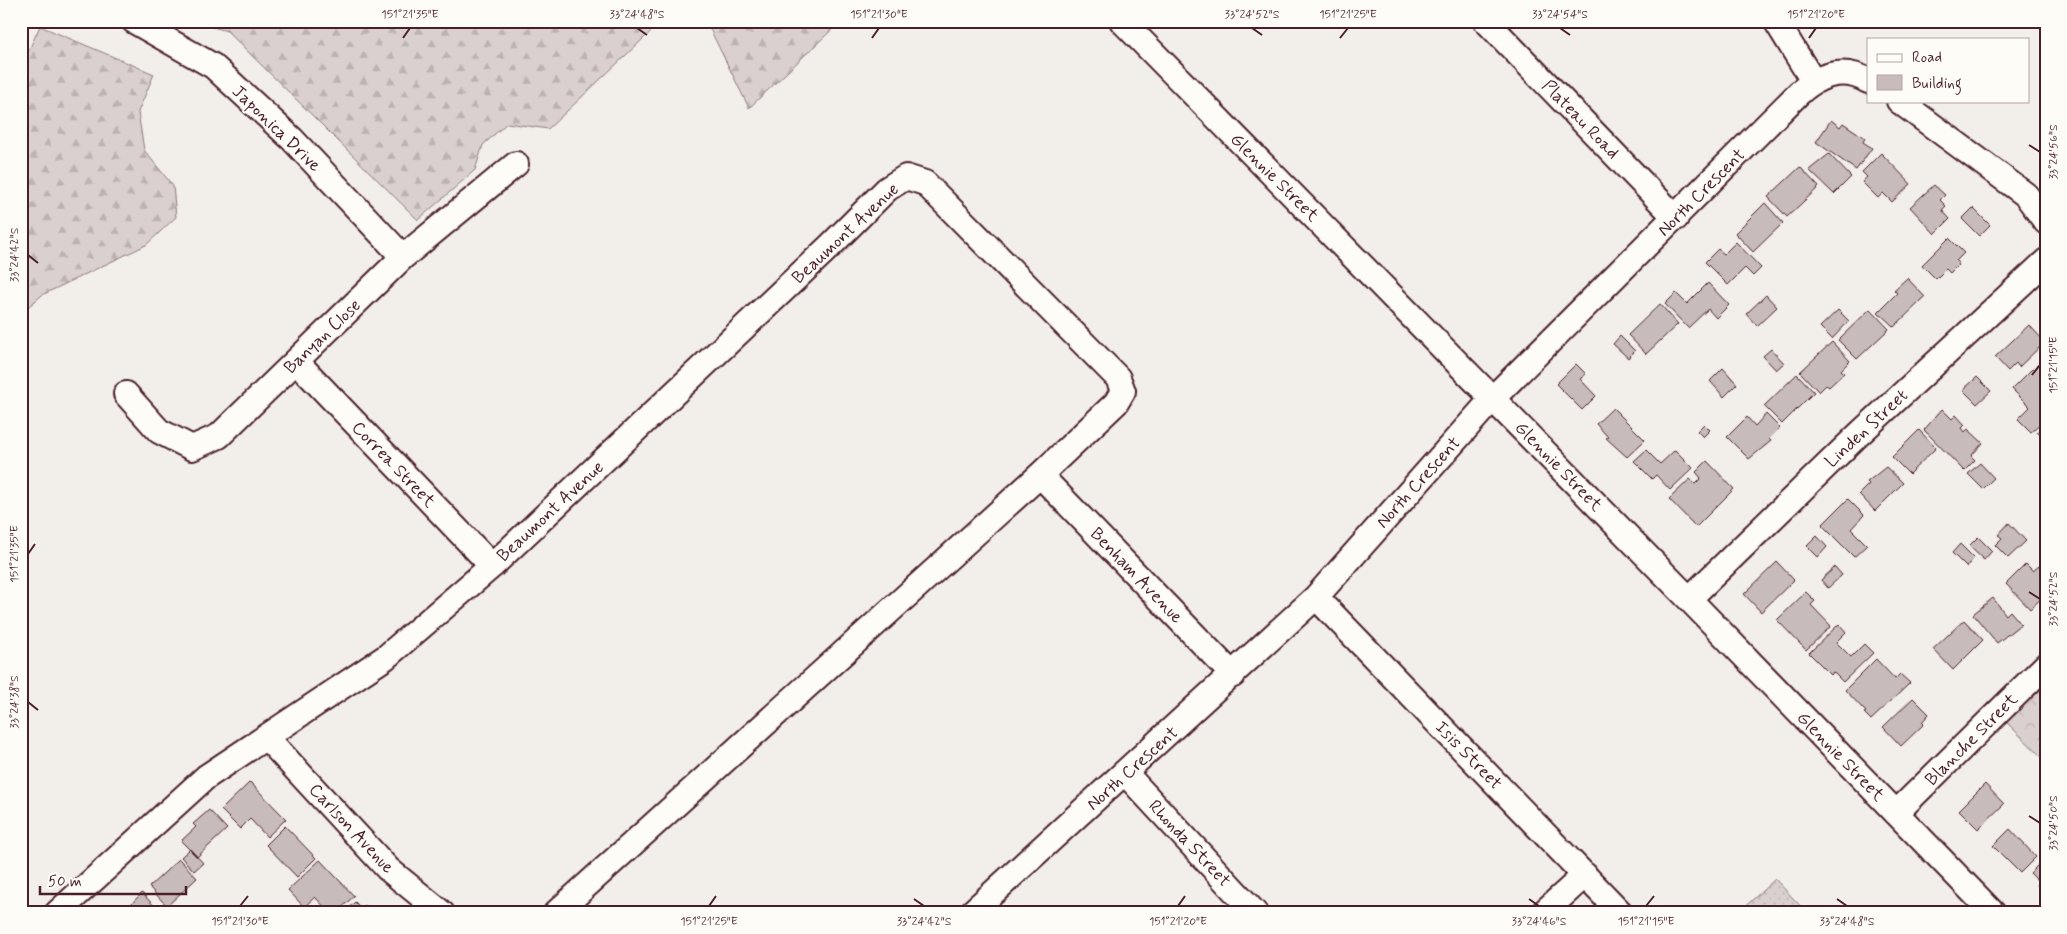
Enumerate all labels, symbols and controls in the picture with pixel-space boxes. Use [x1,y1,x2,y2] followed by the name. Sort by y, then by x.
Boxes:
[381,7,439,23] text: 151°21'35"E
[610,7,665,23] text: 33°24'48"S
[850,7,908,23] text: 151°21'30"E
[1225,7,1280,23] text: 33°24'52"S
[1319,7,1377,23] text: 151°21'25"E
[1532,7,1588,23] text: 33°24'54"S
[1787,7,1845,23] text: 151°21'20"E
[1867,38,2030,102] legend
[1912,48,1942,68] text: Road
[1912,74,1962,95] text: Building
[1536,75,1624,165] street label: Plateau Road
[226,80,326,177] street label: Japonica Drive
[2046,124,2062,180] text: 33°24'56"S
[1224,128,1324,228] street label: Glennie Street
[1652,143,1751,242] street label: North Crescent
[787,178,905,290] street label: Beaumont Avenue
[7,227,23,282] text: 33°24'42"S
[279,294,367,380] street label: Banyan Close
[2046,336,2062,394] text: 151°21'15"E
[1820,384,1914,473] street label: Linden Street
[346,416,441,513] street label: Correa Street
[1509,416,1608,517] street label: Glennie Street
[1371,432,1466,534] street label: North Crescent
[492,456,610,568] street label: Beaumont Avenue
[1084,523,1188,629] street label: Benham Avenue
[7,525,23,583] text: 151°21'35"E
[2046,571,2062,626] text: 33°24'52"S
[7,675,23,729] text: 33°24'38"S
[1920,688,2024,791] street label: Blanche Street
[1791,706,1890,807] street label: Glennie Street
[1429,716,1507,795] street label: Isis Street
[1082,721,1184,816] street label: North Crescent
[303,778,399,879] street label: Carlson Avenue
[1143,795,1236,892] street label: Rhonda Street
[2046,795,2062,851] text: 33°24'50"S
[40,864,186,896] scale bar
[48,872,82,892] text: 50 m
[211,914,269,930] text: 151°21'30"E
[680,914,738,930] text: 151°21'25"E
[897,914,952,930] text: 33°24'42"S
[1149,914,1207,930] text: 151°21'20"E
[1512,914,1567,930] text: 33°24'46"S
[1617,914,1675,930] text: 151°21'15"E
[1820,914,1875,930] text: 33°24'48"S

